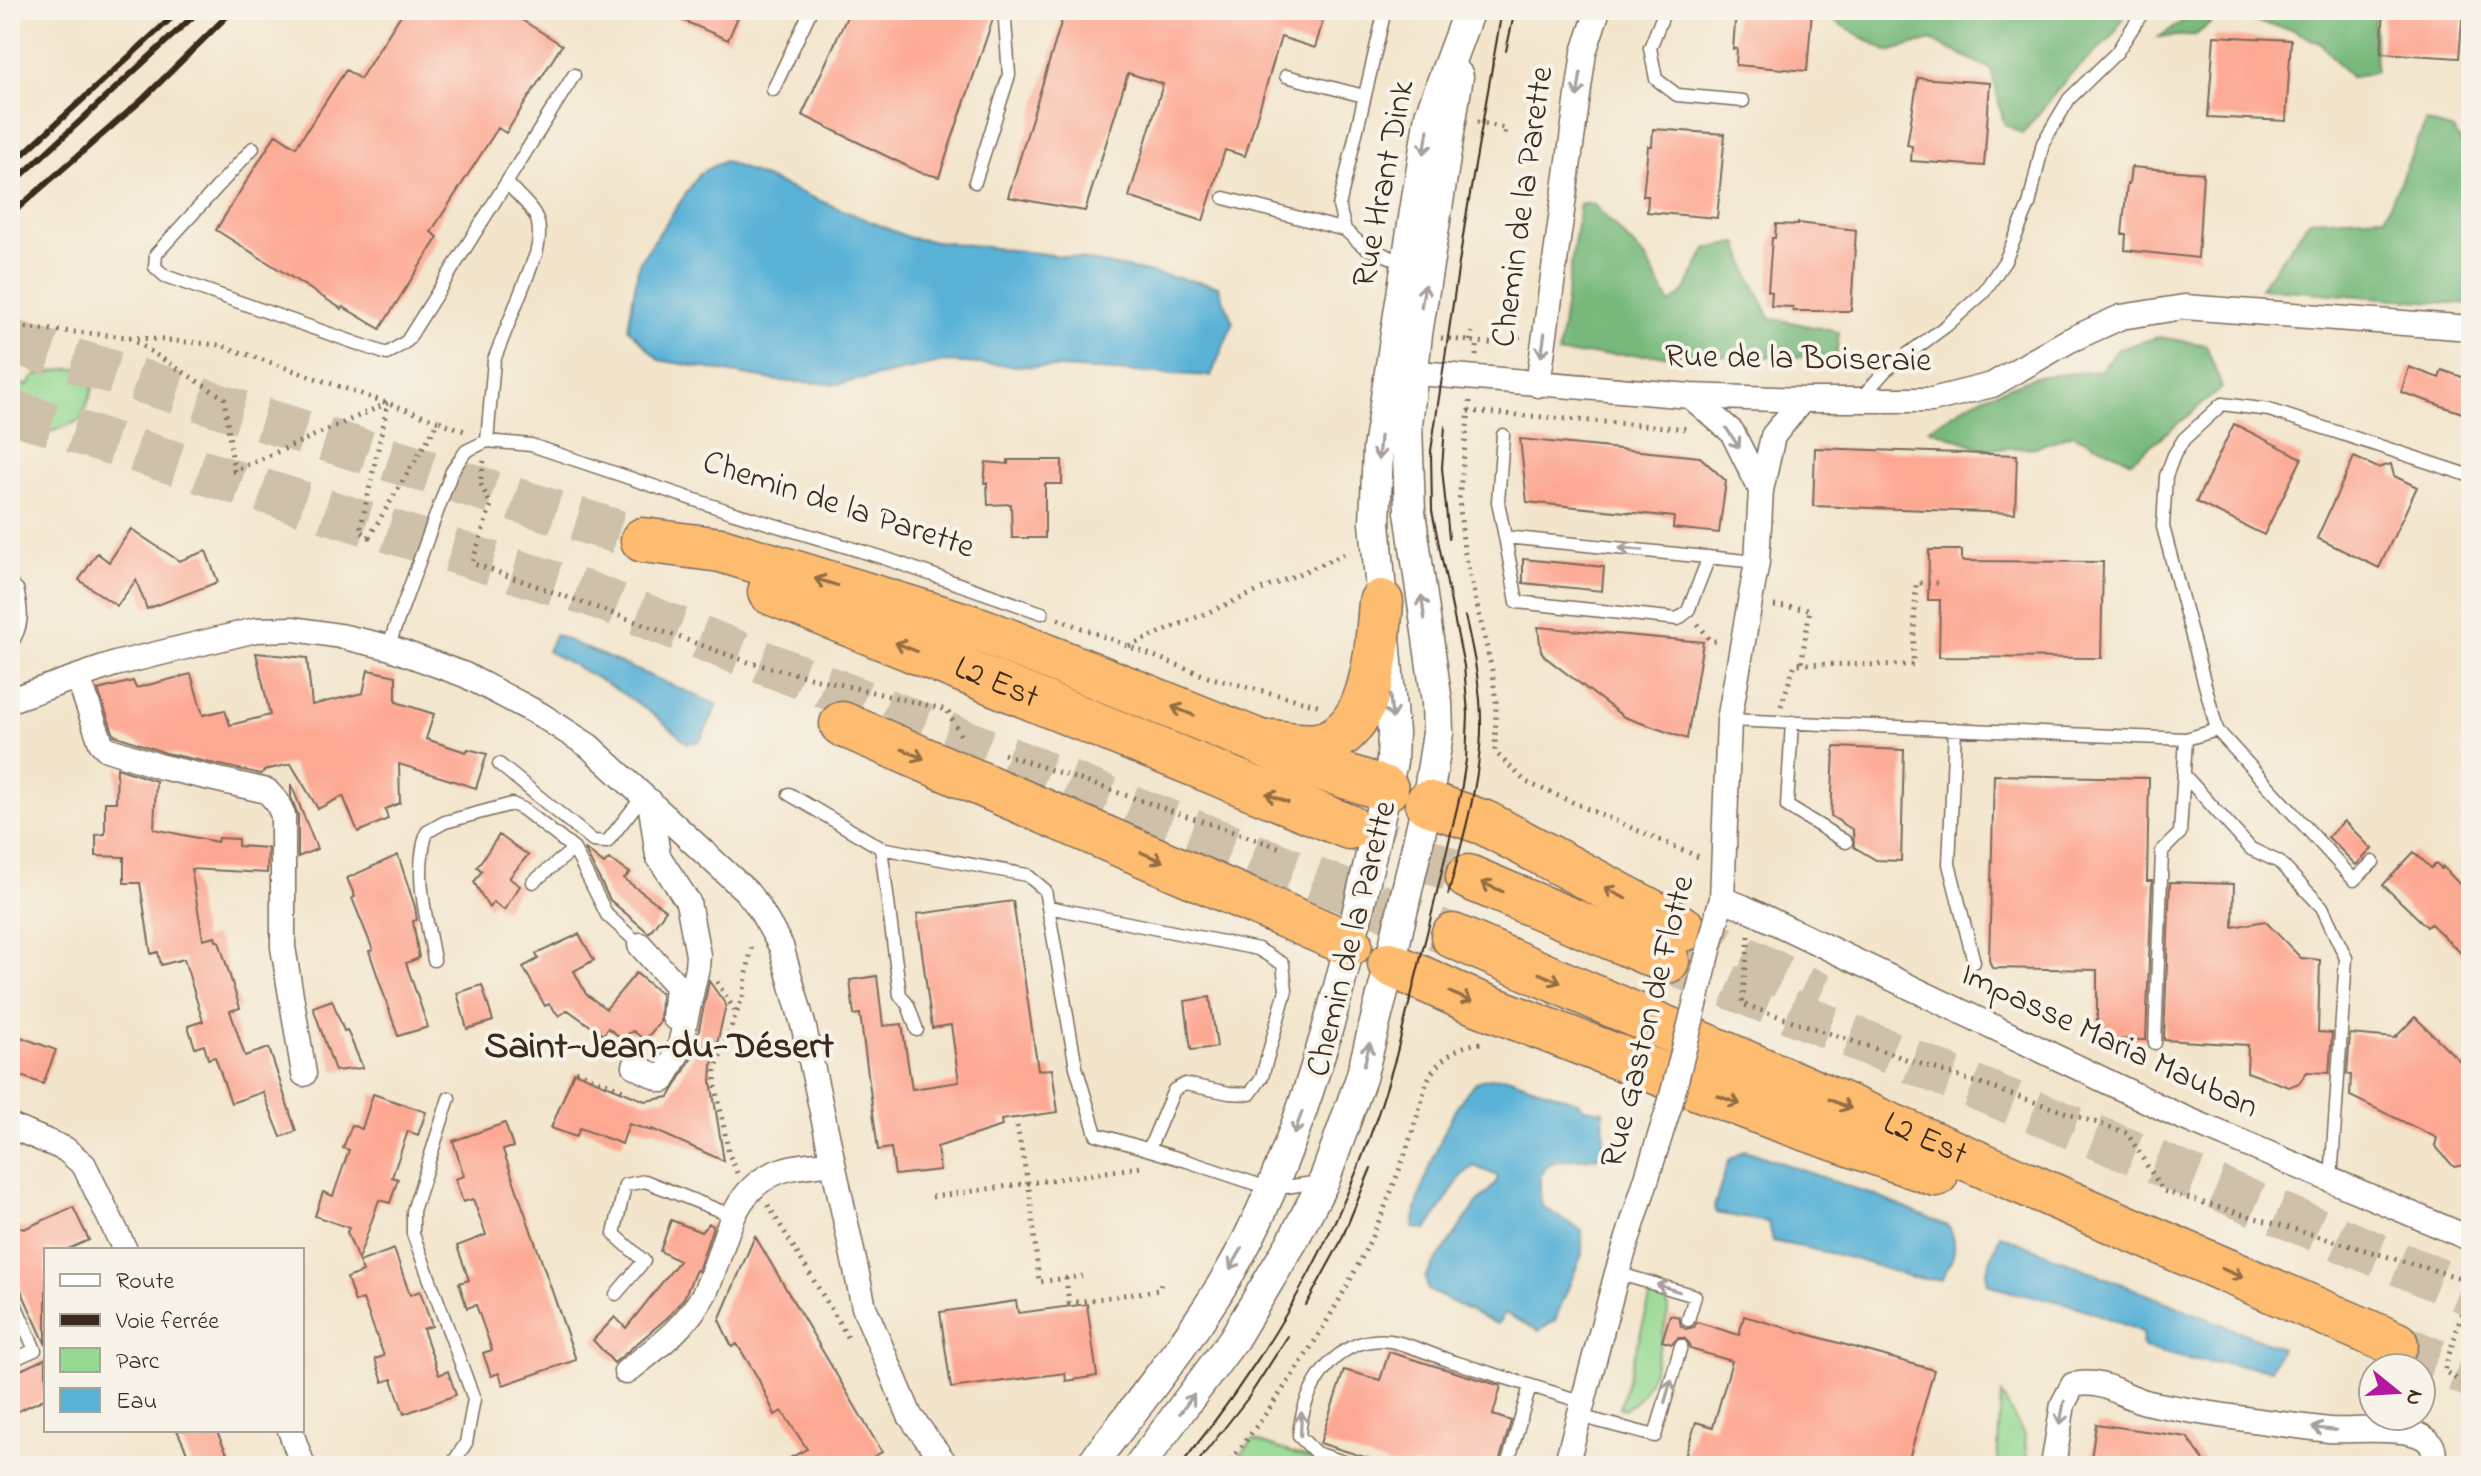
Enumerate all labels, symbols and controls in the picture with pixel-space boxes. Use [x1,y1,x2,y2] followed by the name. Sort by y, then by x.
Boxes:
[1480,63,1569,351] street label: Chemin de la Parette
[1571,72,1586,97] one-way arrow
[1340,76,1430,292] street label: Rue Hrant Dink
[1418,129,1433,154] one-way arrow
[1416,283,1431,309] one-way arrow
[1535,332,1550,357] one-way arrow
[1664,333,1933,387] street label: Rue de la Boiseraie
[1725,426,1741,448] one-way arrow
[1371,434,1386,461] one-way arrow
[696,438,981,574] street label: Chemin de la Parette
[1618,542,1645,557] one-way arrow
[814,574,839,589] one-way arrow
[1415,595,1430,620] one-way arrow
[894,639,919,654] one-way arrow
[946,644,1046,723] street label: L2 Est
[1384,693,1399,720] one-way arrow
[1171,703,1196,717] one-way arrow
[900,748,925,763] one-way arrow
[1265,789,1290,804] one-way arrow
[1294,795,1412,1082] street label: Chemin de la Parette
[1139,851,1164,866] one-way arrow
[1589,870,1710,1173] street label: Rue Gaston de Flotte
[1480,879,1505,894] one-way arrow
[1604,884,1627,900] one-way arrow
[1952,951,2266,1133] street label: Impasse Maria Mauban
[1537,972,1562,987] one-way arrow
[1448,990,1472,1005] one-way arrow
[484,1020,834,1076] district label: Saint-Jean-du-Désert
[1360,1042,1375,1068] one-way arrow
[1716,1094,1741,1108] one-way arrow
[1827,1097,1852,1112] one-way arrow
[1875,1100,1975,1180] street label: L2 Est
[1290,1110,1304,1135] one-way arrow
[1228,1247,1244,1270] one-way arrow
[44,1248,304,1432] legend
[116,1265,174,1300] text: Route
[2219,1266,2244,1281] one-way arrow
[1655,1280,1681,1295] one-way arrow
[115,1305,219,1340] text: Voie ferrée
[116,1345,160,1380] text: Parc
[2357,1352,2437,1432] north arrow
[1661,1378,1676,1404] one-way arrow
[116,1385,157,1420] text: Eau
[2396,1385,2431,1409] text: N
[1178,1394,1195,1415] one-way arrow
[2054,1400,2069,1426] one-way arrow
[1294,1412,1309,1438] one-way arrow
[2312,1421,2337,1436] one-way arrow

